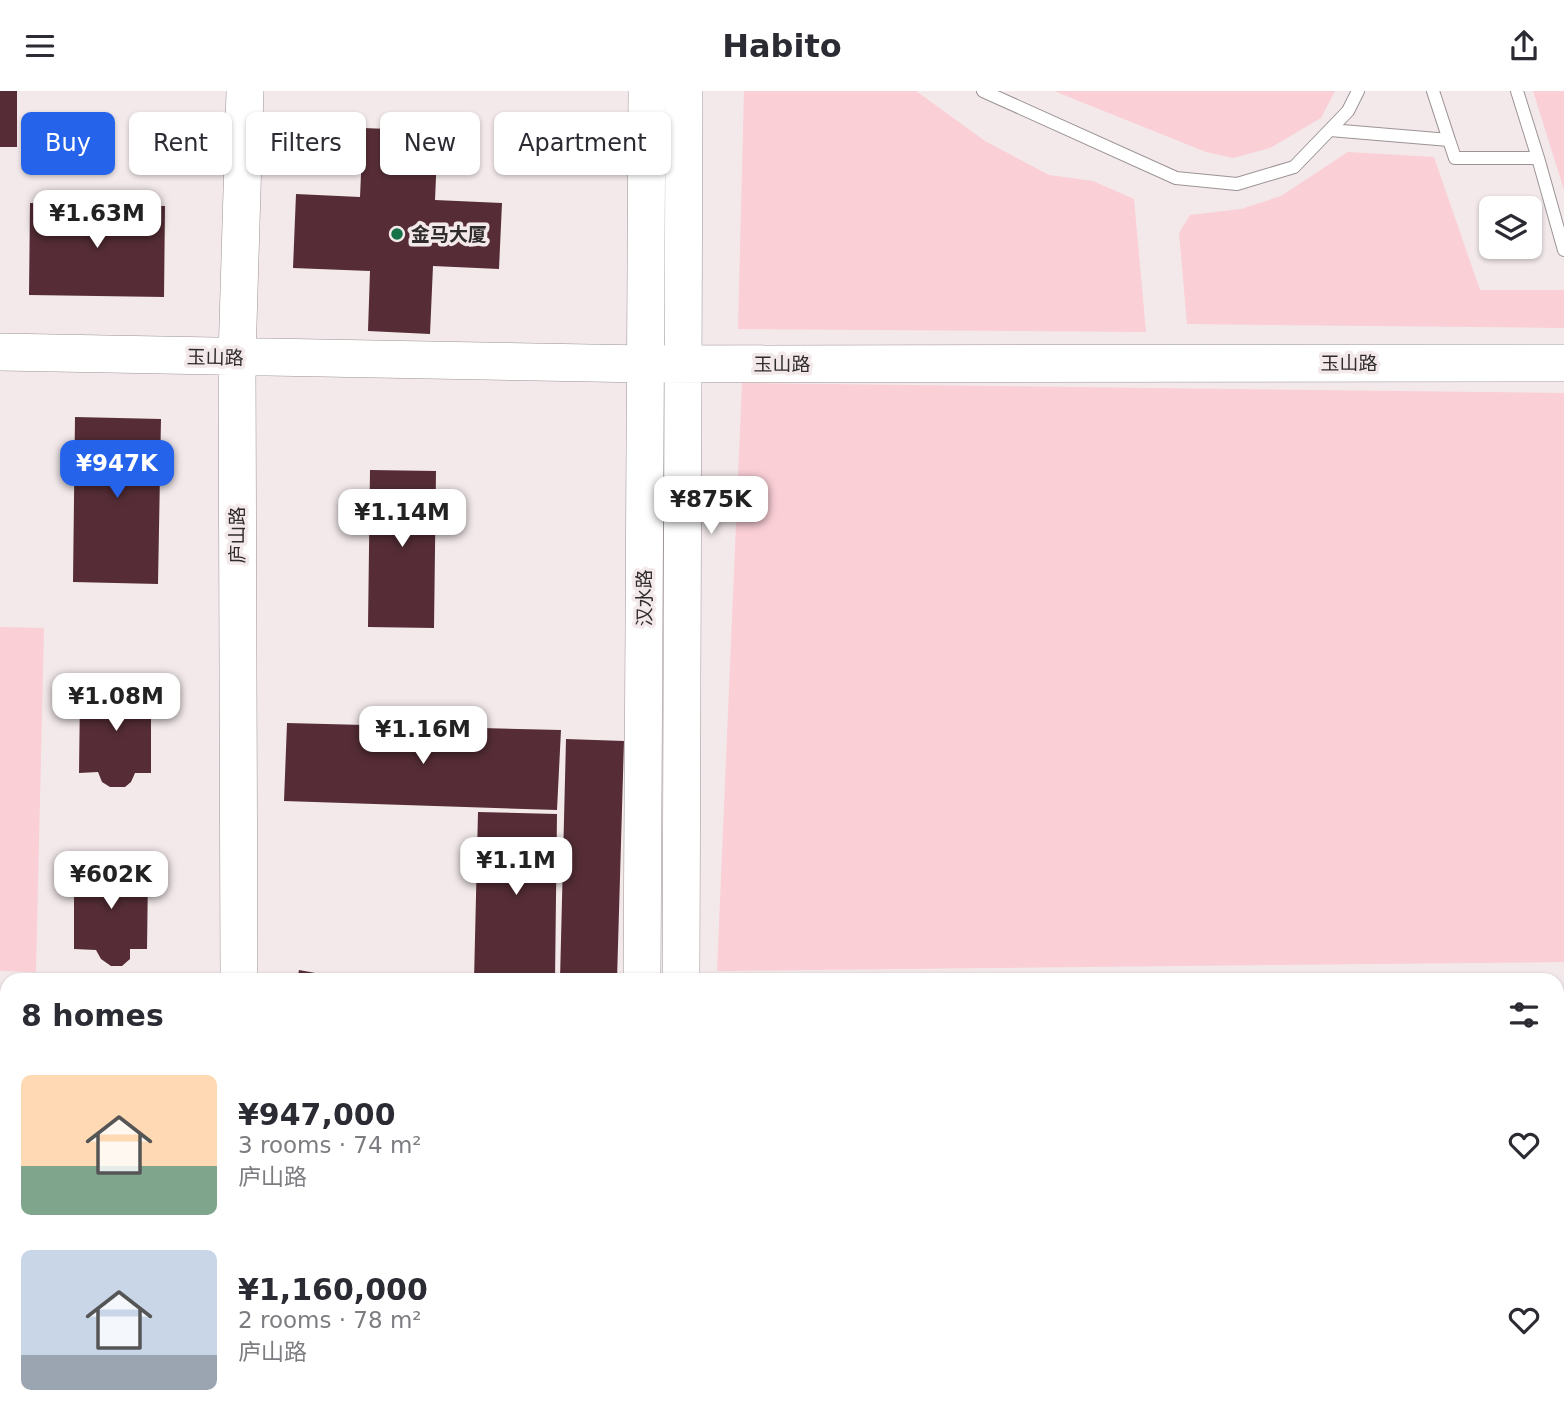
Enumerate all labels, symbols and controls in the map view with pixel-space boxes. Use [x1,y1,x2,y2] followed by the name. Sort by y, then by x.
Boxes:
[21,27,59,65] icon: menu
[722,27,842,65] text: Habito
[1505,27,1543,65] icon: share
[21,112,115,175] chip: Buy
[129,112,232,175] chip: Rent
[246,112,366,175] chip: Filters
[380,112,480,175] chip: New
[494,112,671,175] chip: Apartment
[40,191,154,250] pin: ¥1.63M
[1479,196,1542,259] map controls
[1479,196,1542,259] button: layers
[49,200,145,226] text: ¥1.63M
[411,223,487,245] place label: 金马大厦
[389,226,405,242] marker: 金马大厦
[186,346,244,368] street label: 玉山路
[1320,352,1378,374] street label: 玉山路
[753,353,811,375] street label: 玉山路
[68,441,166,500] pin: ¥947K
[76,450,158,476] text: ¥947K
[662,477,760,536] pin: ¥875K
[670,486,752,512] text: ¥875K
[345,489,459,549] pin: ¥1.14M
[354,499,450,525] text: ¥1.14M
[226,506,248,564] street label: 庐山路
[633,569,655,627] street label: 汉水路
[59,673,173,733] pin: ¥1.08M
[68,683,164,709] text: ¥1.08M
[366,707,480,766] pin: ¥1.16M
[375,716,471,742] text: ¥1.16M
[467,837,565,897] pin: ¥1.1M
[476,847,556,873] text: ¥1.1M
[62,851,160,911] pin: ¥602K
[70,861,152,887] text: ¥602K
[1505,996,1543,1034] icon: filters
[21,998,164,1033] text: 8 homes
[238,1097,396,1132] text: ¥947,000
[77,1103,161,1187] icon: home
[1505,1126,1543,1164] icon: heart
[238,1132,422,1158] text: 3 rooms · 74 m²
[238,1164,307,1190] text: 庐山路
[238,1272,428,1307] text: ¥1,160,000
[77,1278,161,1362] icon: home
[1505,1301,1543,1339] icon: heart
[238,1307,422,1333] text: 2 rooms · 78 m²
[238,1339,307,1365] text: 庐山路

